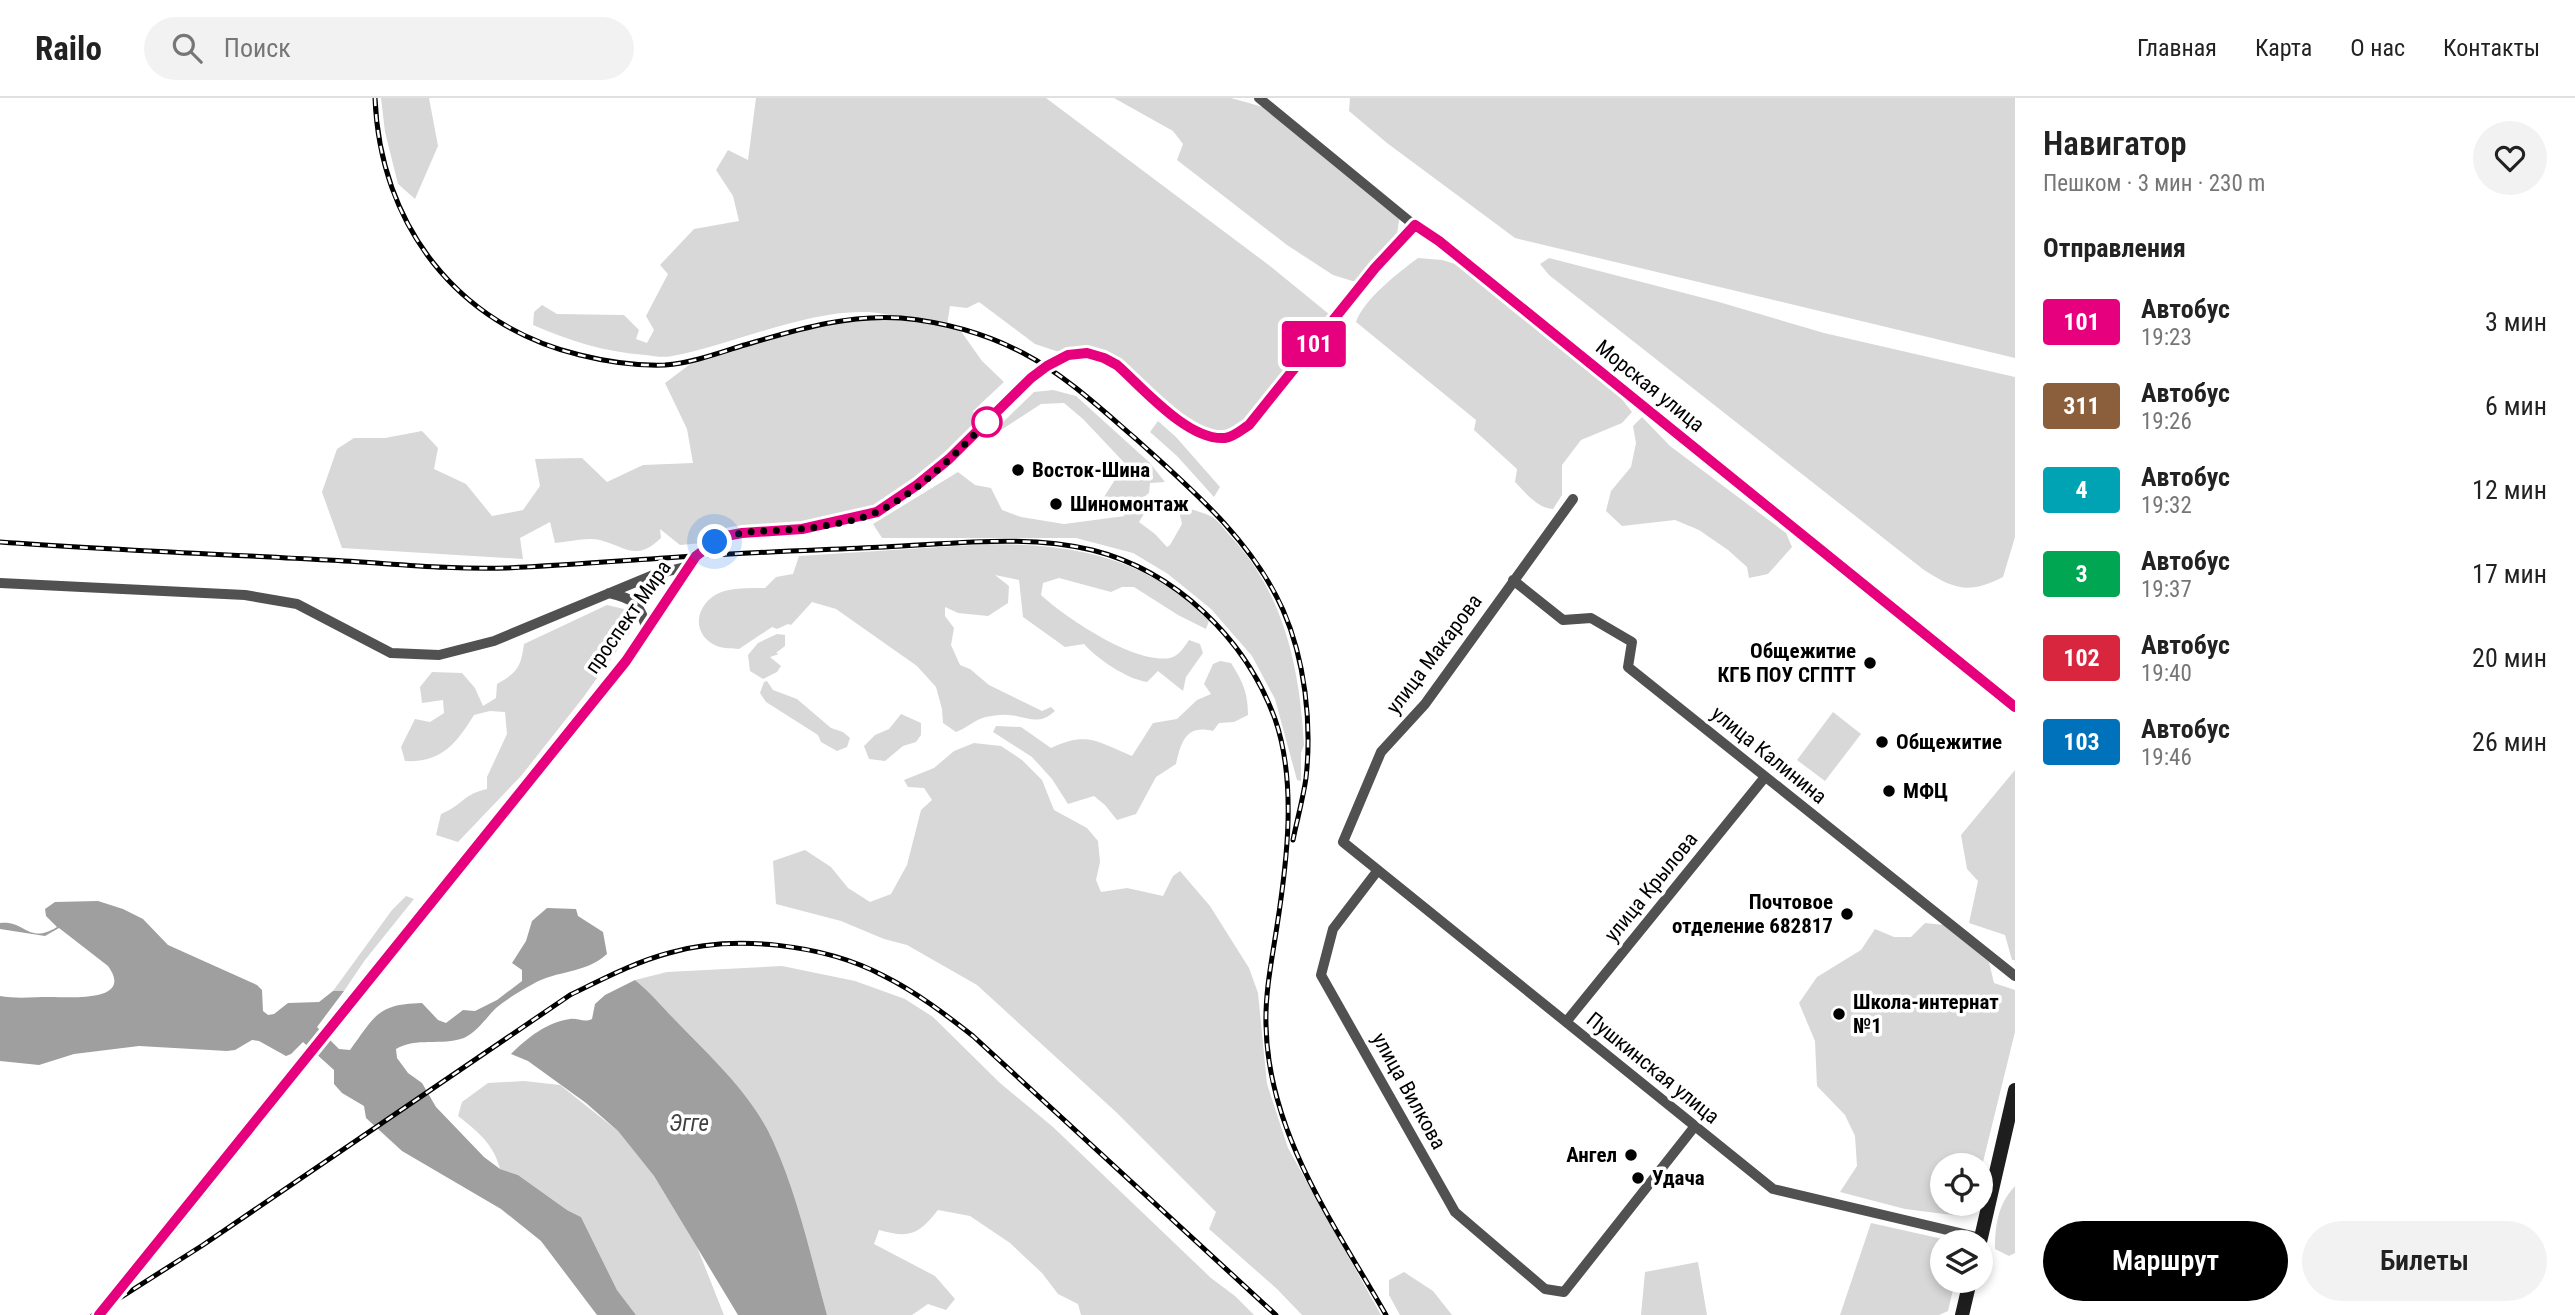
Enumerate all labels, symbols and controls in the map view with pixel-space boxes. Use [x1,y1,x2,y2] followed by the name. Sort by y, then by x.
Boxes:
[144,17,634,80] search box
[35,29,102,68] text: Railo
[168,29,206,67] icon: search
[224,33,291,63] text: Поиск
[2137,34,2217,62] text: Главная
[2255,34,2312,62] text: Карта
[2350,34,2405,62] text: О нас
[2443,34,2540,62] text: Контакты
[2473,121,2547,195] button: heart
[2043,124,2187,163] text: Навигатор
[2043,170,2265,197] text: Пешком · 3 мин · 230 m
[2043,233,2186,263] text: Отправления
[2141,294,2230,324] text: Автобус
[2485,307,2547,337] text: 3 мин
[2063,308,2100,336] text: 101
[1274,321,1354,367] line badge: 101
[2141,324,2192,351] text: 19:23
[1296,330,1332,358] text: 101
[1591,335,1709,437] street label: Морская улица
[2141,378,2230,408] text: Автобус
[2485,391,2547,421] text: 6 мин
[2063,392,2100,420] text: 311
[972,407,1002,437] unlabelled marker
[2141,408,2192,435] text: 19:26
[1032,458,1150,482] place label: Восток-Шина
[1010,462,1026,478] marker: Восток-Шина
[2141,462,2230,492] text: Автобус
[2472,475,2547,505] text: 12 мин
[2075,476,2088,504] text: 4
[1070,492,1189,516] place label: Шиномонтаж
[2141,492,2192,519] text: 19:32
[1048,496,1064,512] marker: Шиномонтаж
[697,524,732,559] your location
[2141,546,2230,576] text: Автобус
[580,556,676,678] street label: проспект Мира
[2472,559,2547,589] text: 17 мин
[2075,560,2088,588] text: 3
[2141,576,2192,603] text: 19:37
[1381,590,1487,718] street label: улица Макарова
[2141,630,2230,660] text: Автобус
[1718,639,1856,687] place label: Общежитие КГБ ПОУ СГПТТ
[2472,643,2547,673] text: 20 мин
[2063,644,2100,672] text: 102
[1862,655,1878,671] marker: Общежитие КГБ ПОУ СГПТТ
[2141,660,2192,687] text: 19:40
[1707,701,1831,809] street label: улица Калинина
[2141,714,2230,744] text: Автобус
[2472,727,2547,757] text: 26 мин
[2063,728,2100,756] text: 103
[1896,730,2002,754] place label: Общежитие
[1874,734,1890,750] marker: Общежитие
[2141,744,2192,771] text: 19:46
[1903,779,1948,803] place label: МФЦ
[1881,783,1897,799] marker: МФЦ
[1600,827,1702,947] street label: улица Крылова
[1672,890,1833,938] place label: Почтовое отделение 682817
[1839,906,1855,922] marker: Почтовое отделение 682817
[1853,990,1999,1038] place label: Школа-интернат №1
[1831,1006,1847,1022] marker: Школа-интернат №1
[1582,1007,1724,1129] street label: Пушкинская улица
[1367,1029,1451,1153] street label: улица Вилкова
[669,1110,709,1137] water label: Эгге
[1566,1143,1617,1167] place label: Ангел
[1623,1147,1639,1163] marker: Ангел
[1930,1153,1993,1293] map controls
[1930,1153,1993,1216] button: locate
[1652,1166,1705,1190] place label: Удача
[1630,1170,1646,1186] marker: Удача
[2043,1221,2288,1301] button: Маршрут
[2302,1221,2547,1301] button: Билеты
[1930,1230,1993,1293] button: layers

